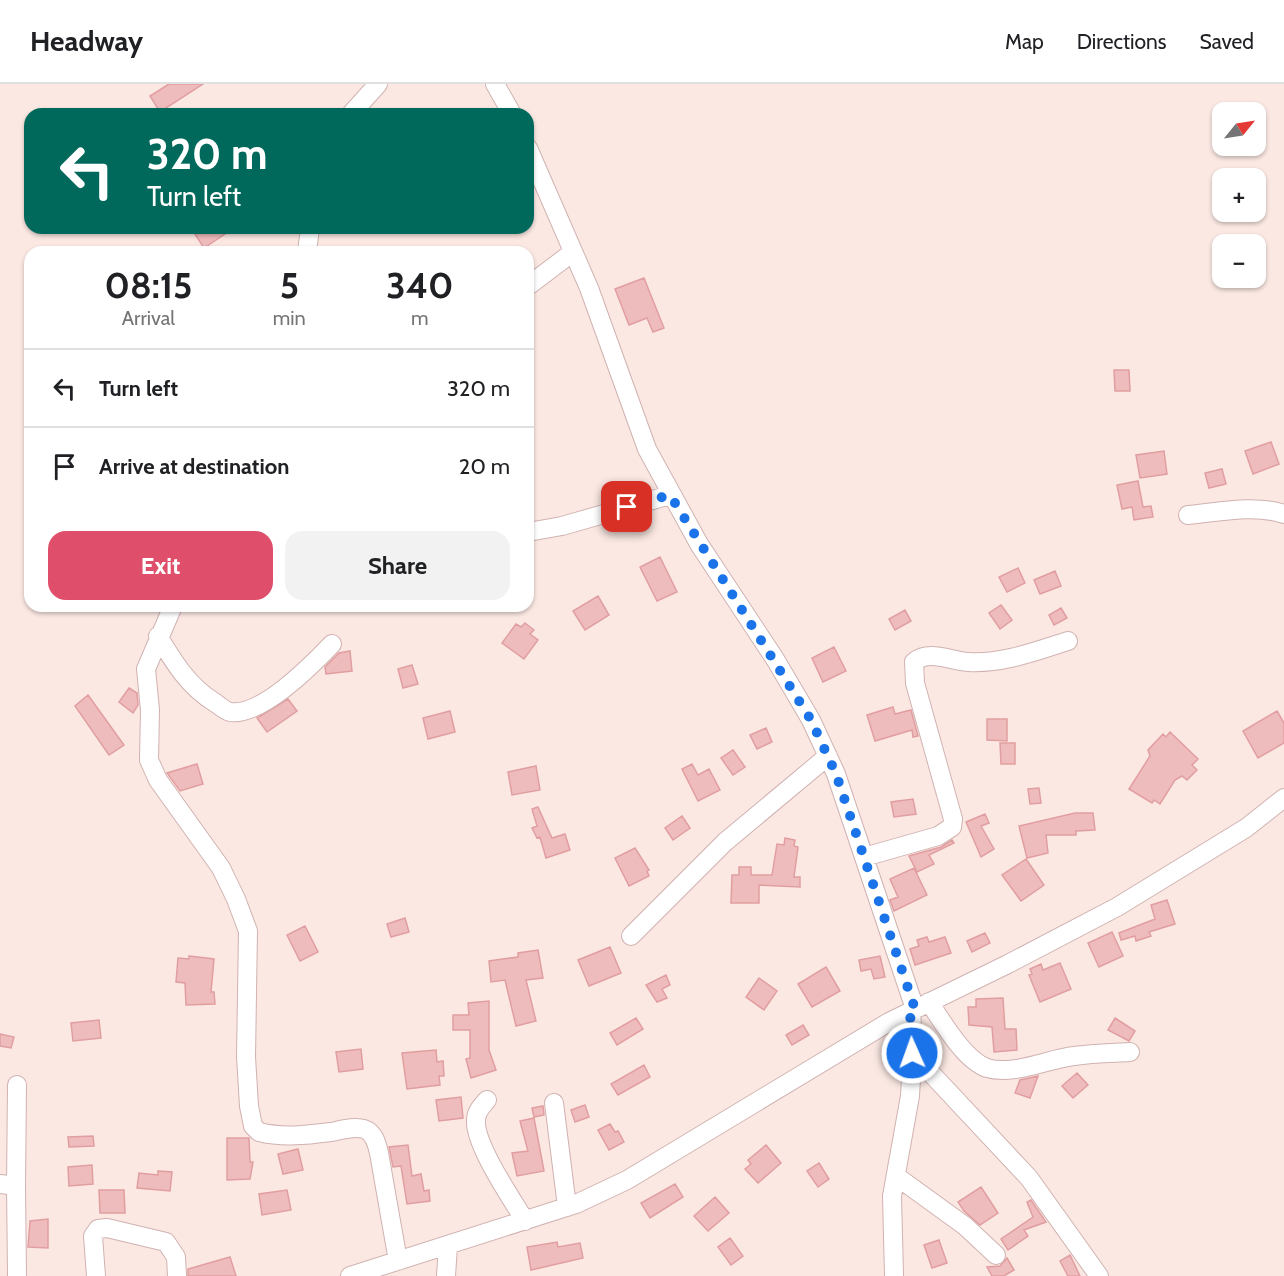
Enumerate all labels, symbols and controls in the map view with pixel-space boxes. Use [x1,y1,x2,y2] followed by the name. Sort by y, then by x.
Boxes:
[30,24,143,58] text: Headway
[1005,29,1044,54] text: Map
[1077,29,1166,54] text: Directions
[1199,29,1254,54] text: Saved
[1212,102,1266,156] north arrow
[1212,102,1266,288] map controls
[147,128,267,180] text: 320 m
[48,132,126,210] icon: left
[1212,168,1266,222] button: +
[147,180,241,213] text: Turn left
[1212,234,1266,288] button: −
[105,263,192,307] text: 08:15
[280,263,299,307] text: 5
[386,263,453,307] text: 340
[122,306,175,330] text: Arrival
[273,306,306,330] text: min
[411,306,429,330] text: m
[48,372,81,405] icon: left
[99,375,178,402] text: Turn left
[447,375,510,402] text: 320 m
[48,450,81,483] icon: arrive
[99,453,289,480] text: Arrive at destination
[459,453,510,480] text: 20 m
[601,481,652,532] pin
[610,490,643,523] icon: arrive
[48,531,273,600] button: Exit
[285,531,510,600] button: Share
[880,1021,944,1085] position arrow

